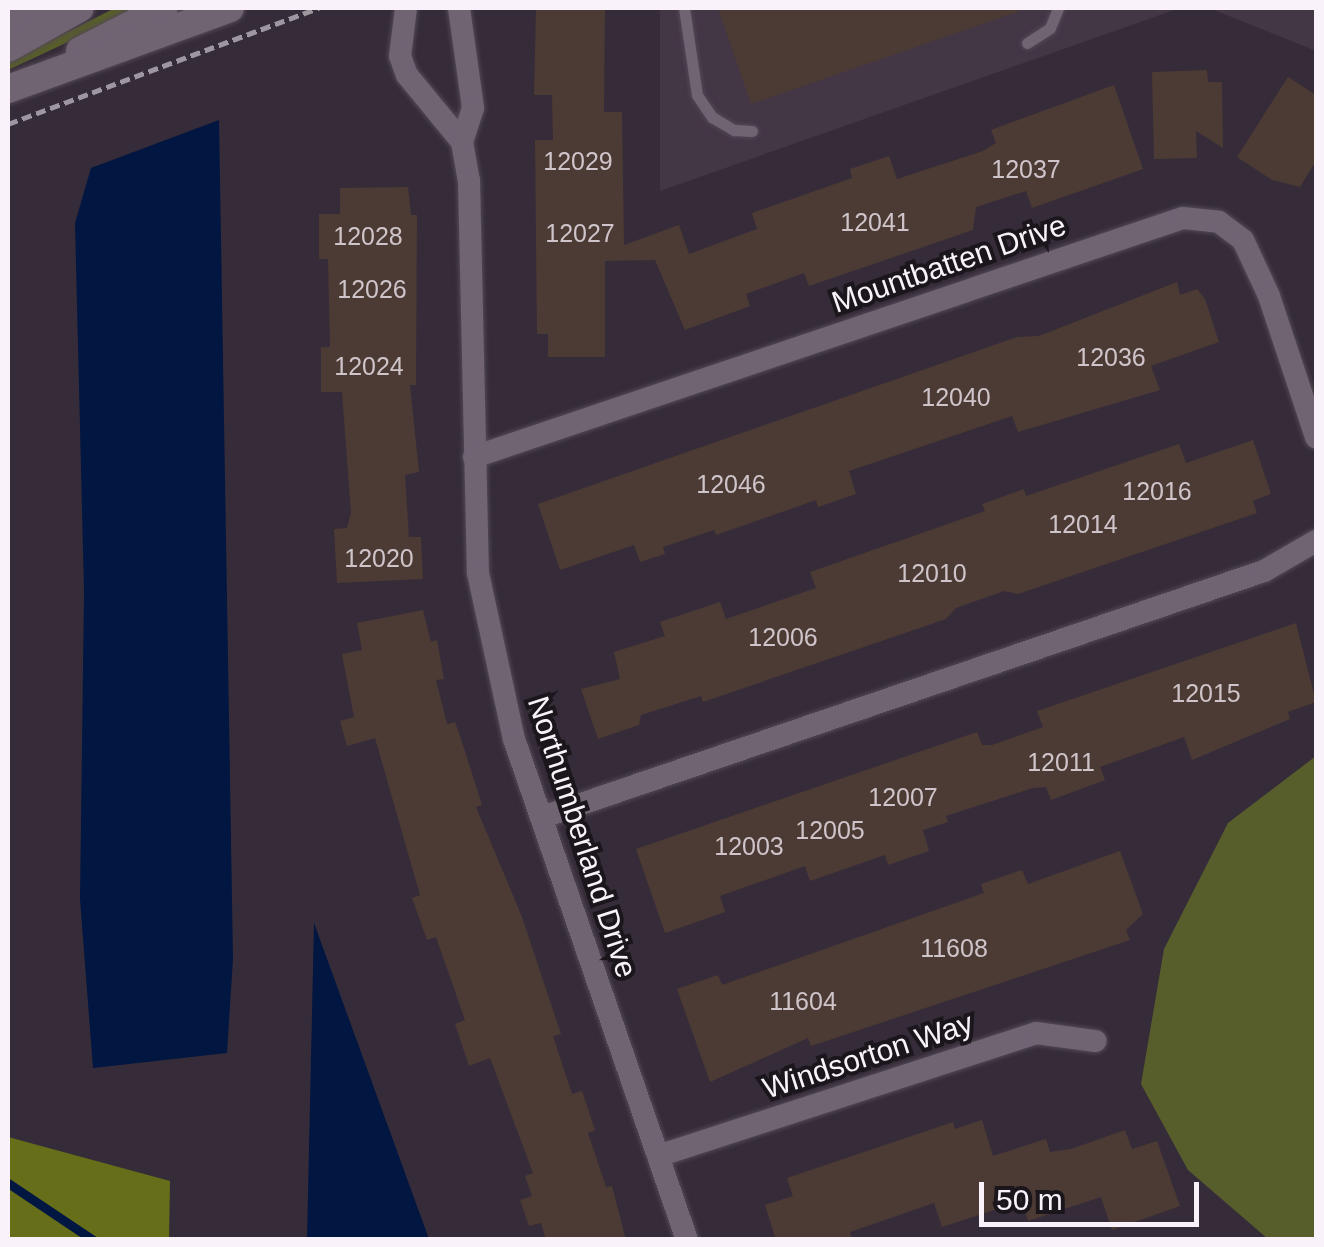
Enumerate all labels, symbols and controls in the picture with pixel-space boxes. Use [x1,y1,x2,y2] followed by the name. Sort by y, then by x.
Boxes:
[543,146,613,176] house number: 12029
[991,154,1061,184] house number: 12037
[827,207,1071,321] street label: Mountbatten Drive
[840,207,910,237] house number: 12041
[545,218,615,248] house number: 12027
[333,221,403,251] house number: 12028
[337,274,407,304] house number: 12026
[1076,342,1146,372] house number: 12036
[334,351,404,381] house number: 12024
[921,382,991,412] house number: 12040
[696,469,766,499] house number: 12046
[1122,476,1192,506] house number: 12016
[1048,509,1118,539] house number: 12014
[344,543,414,573] house number: 12020
[897,558,967,588] house number: 12010
[748,622,818,652] house number: 12006
[1171,678,1241,708] house number: 12015
[520,692,644,982] street label: Northumberland Drive
[1027,747,1095,777] house number: 12011
[868,782,938,812] house number: 12007
[795,815,865,845] house number: 12005
[714,831,784,861] house number: 12003
[920,933,988,963] house number: 11608
[769,986,837,1016] house number: 11604
[758,1005,978,1107] street label: Windsorton Way
[984,1162,1204,1224] scale bar
[996,1183,1063,1216] text: 50 m

